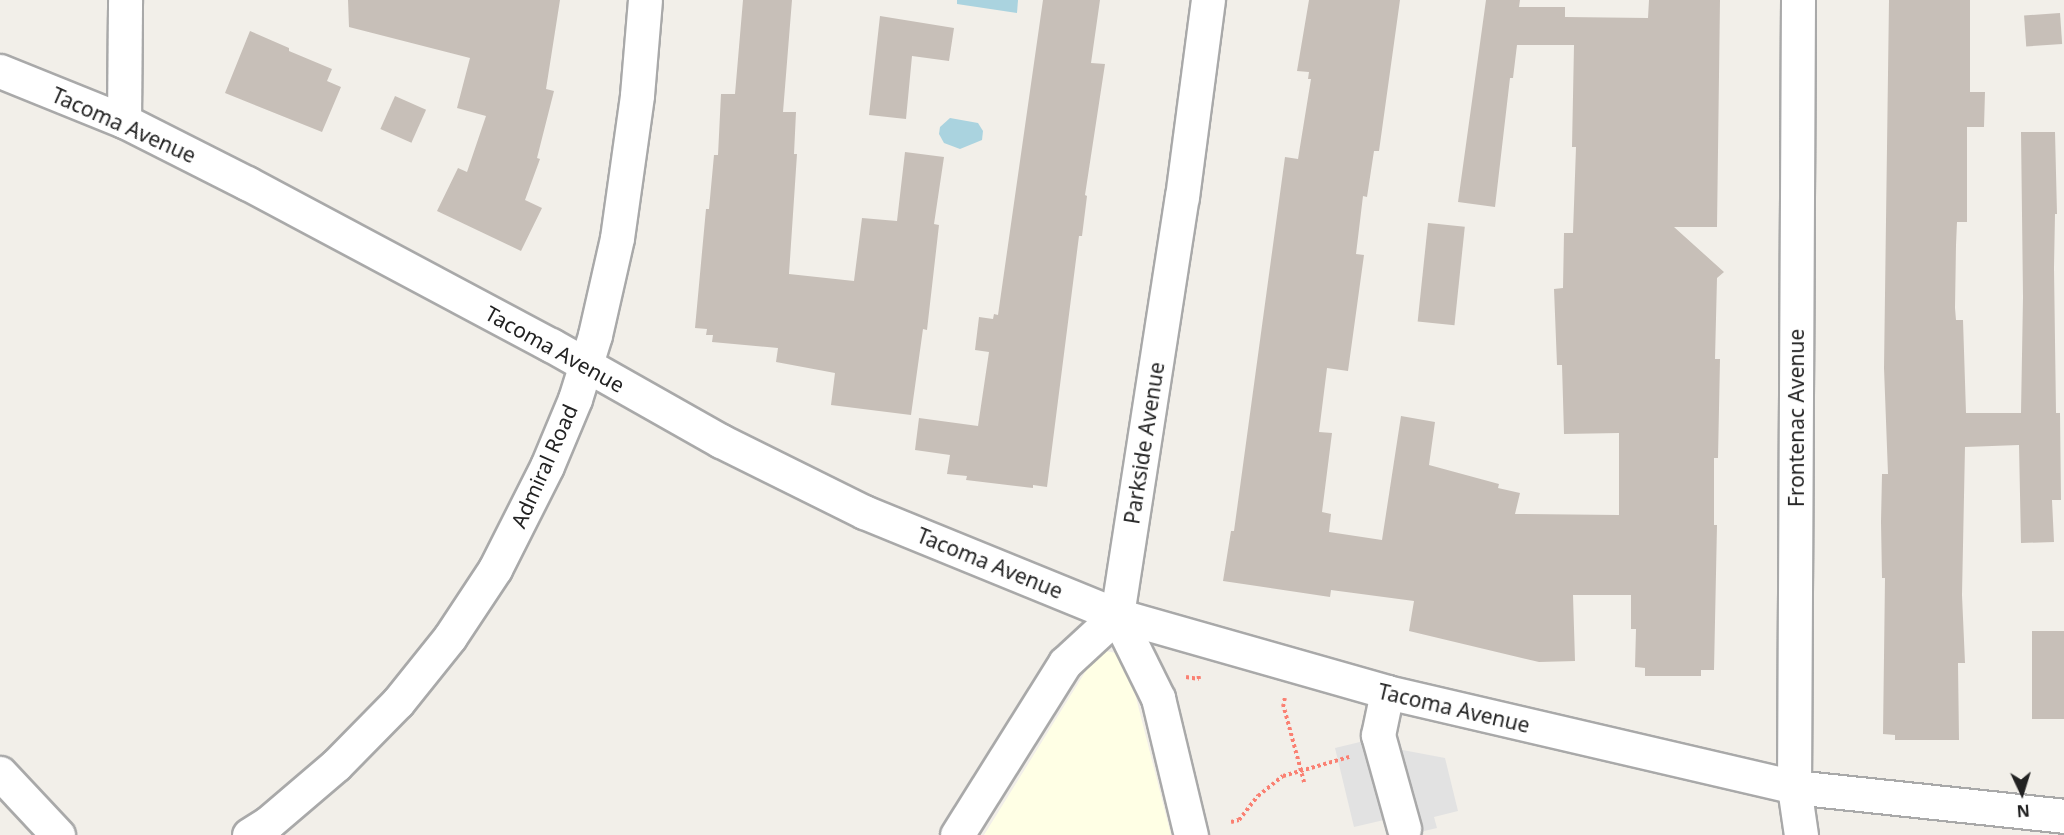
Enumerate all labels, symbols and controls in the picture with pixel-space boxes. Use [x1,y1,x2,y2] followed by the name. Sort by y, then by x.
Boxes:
[48,82,200,168] street label: Tacoma Avenue
[481,300,629,398] street label: Tacoma Avenue
[1783,329,1809,507] street label: Frontenac Avenue
[1119,360,1169,526] street label: Parkside Avenue
[505,400,583,532] street label: Admiral Road
[913,522,1067,604] street label: Tacoma Avenue
[1376,678,1532,738] street label: Tacoma Avenue
[1992,763,2052,823] north arrow
[2016,800,2031,822] text: N

